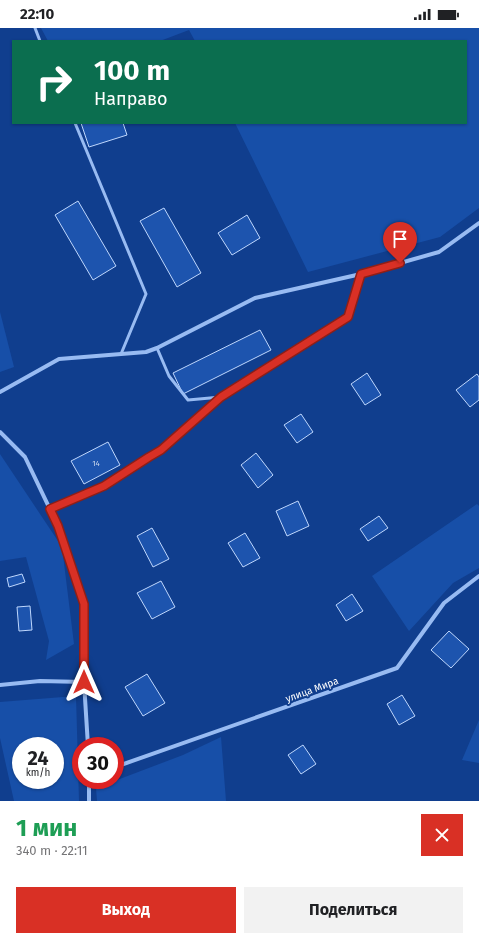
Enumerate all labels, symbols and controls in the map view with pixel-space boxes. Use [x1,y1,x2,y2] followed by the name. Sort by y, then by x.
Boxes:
[20,5,54,23] text: 22:10
[94,54,170,87] text: 100 m
[28,56,80,108] icon: right
[94,88,168,110] text: Направо
[383,222,417,263] pin
[389,228,411,250] icon: arrive
[92,459,101,468] house number: 14
[63,661,105,703] position arrow
[284,675,340,705] street label: улица Мира
[72,737,124,789] speed limit sign: 30
[27,746,49,770] text: 24
[26,767,50,779] text: km/h
[16,814,77,842] text: 1 мин
[421,814,463,856] button: close
[16,843,88,858] text: 340 m · 22:11
[16,887,236,933] button: Выход
[244,887,463,933] button: Поделиться

